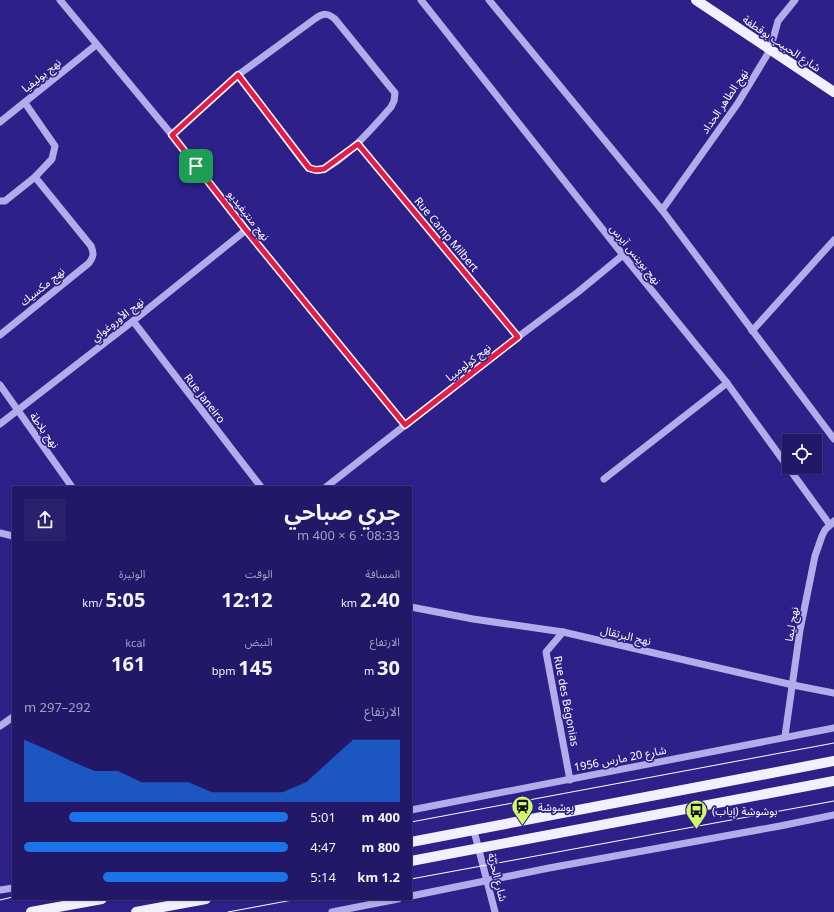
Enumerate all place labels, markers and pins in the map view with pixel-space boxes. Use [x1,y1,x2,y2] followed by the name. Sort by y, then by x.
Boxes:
[179,149,213,183] pin
[509,793,535,826] station icon: بوشوشة
[684,797,710,830] bus stop icon: بوشوشة (إياب)
[538,799,574,814] place label: بوشوشة
[712,803,777,819] place label: بوشوشة (إياب)

